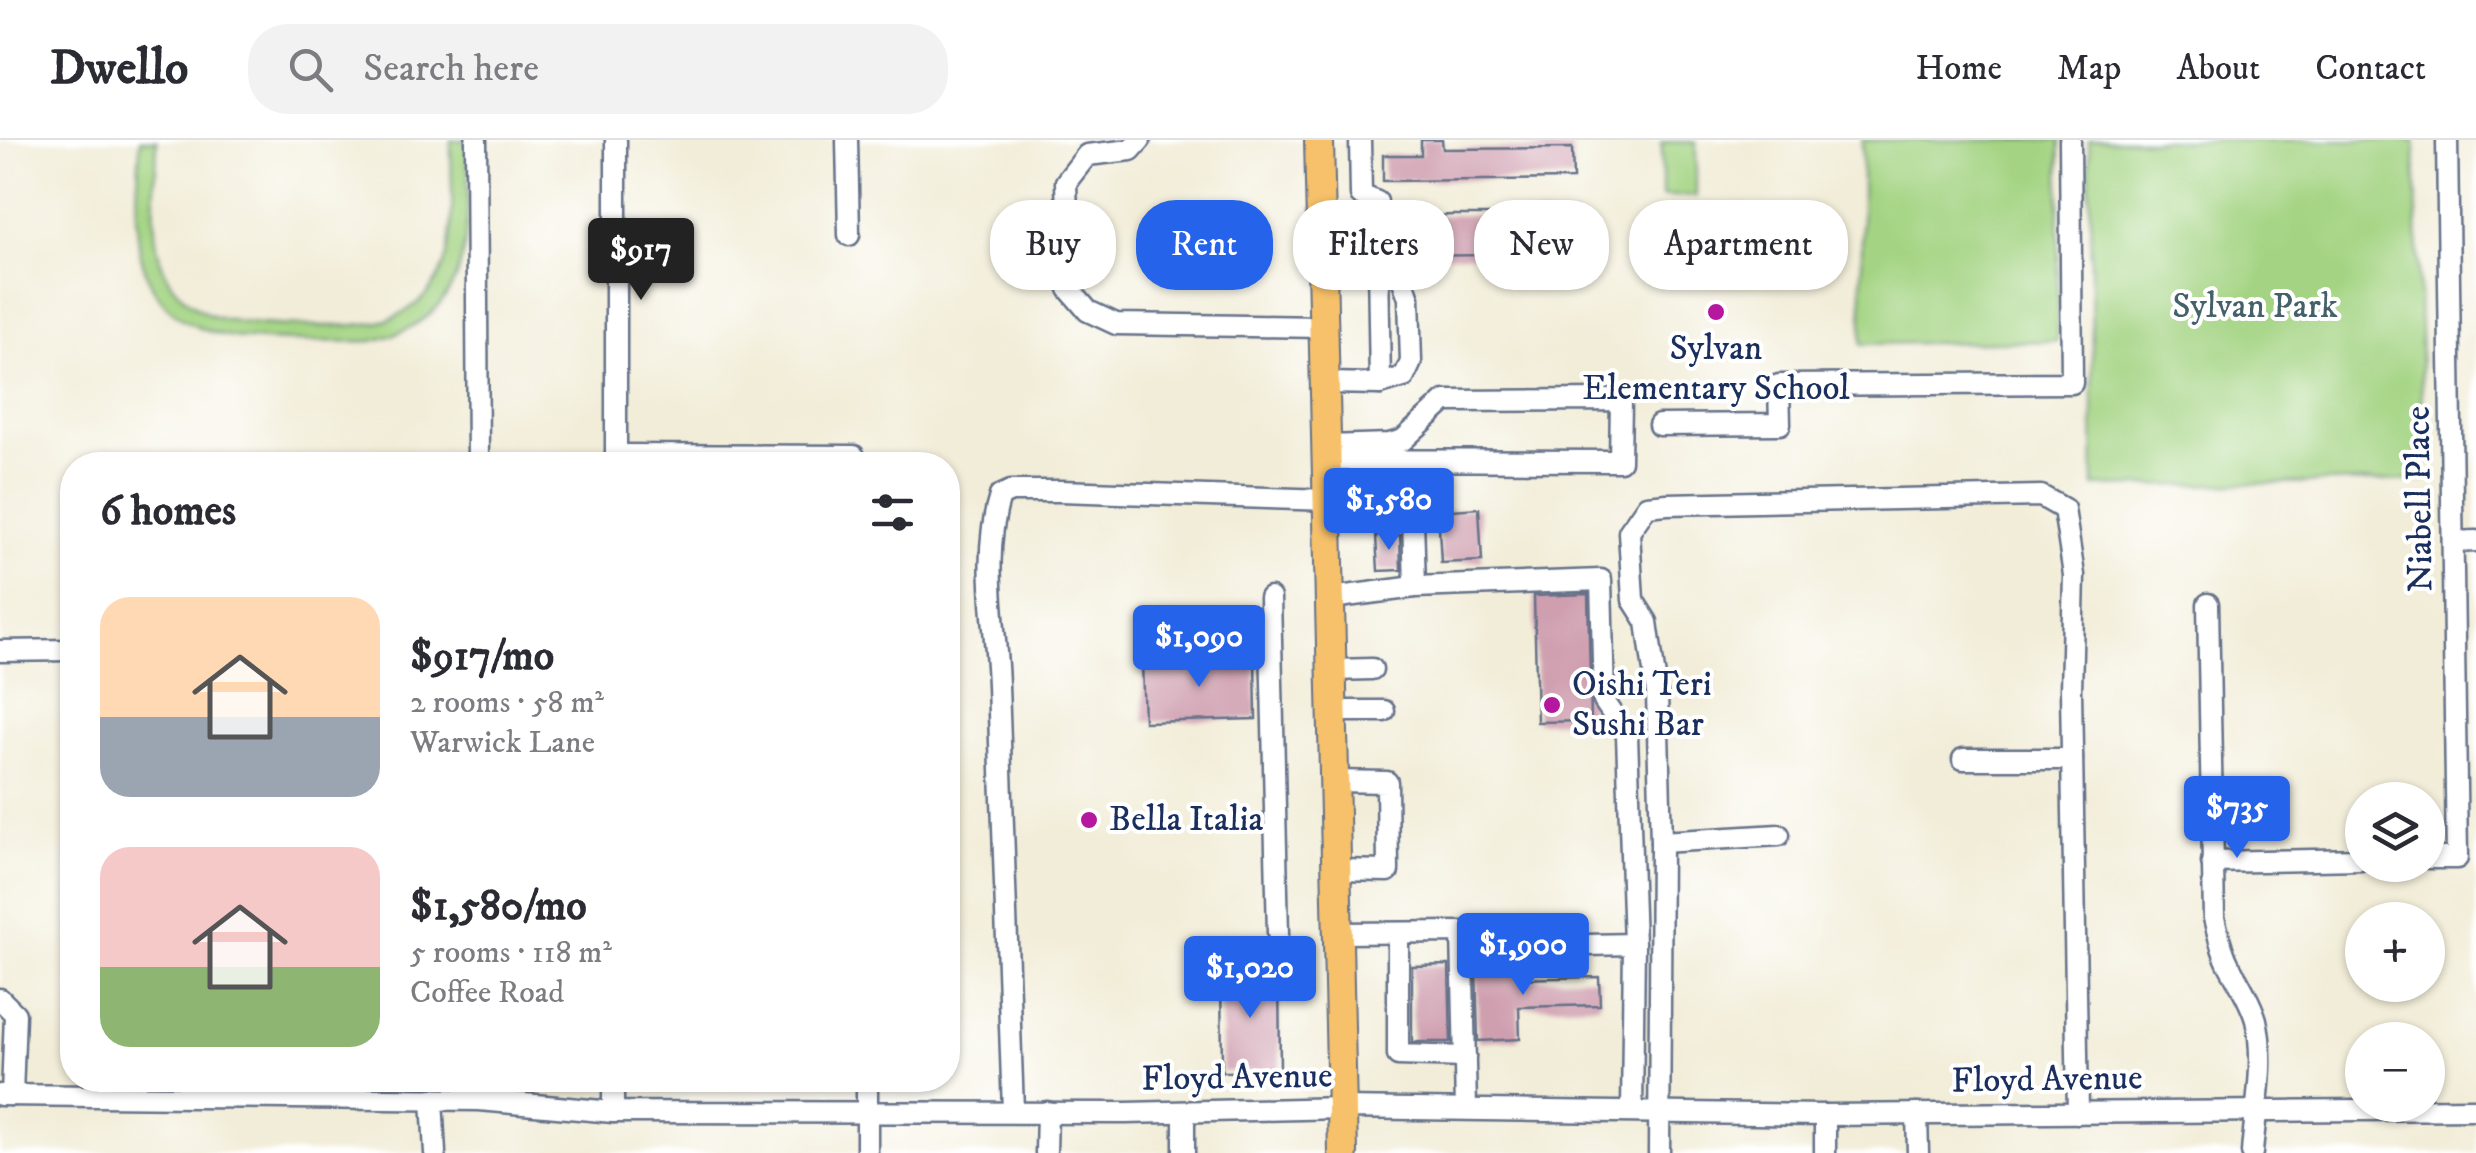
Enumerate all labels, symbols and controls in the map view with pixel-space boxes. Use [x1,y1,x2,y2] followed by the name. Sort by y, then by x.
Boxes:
[248,24,948,114] search box
[50,39,188,99] text: Dwello
[283,42,338,97] icon: search
[363,45,539,93] text: Search here
[1915,47,2002,91] text: Home
[2057,47,2121,91] text: Map
[2176,47,2260,91] text: About
[2315,47,2426,91] text: Contact
[990,200,1116,290] chip: Buy
[1136,200,1273,290] chip: Rent
[1293,200,1454,290] chip: Filters
[1474,200,1609,290] chip: New
[1629,200,1848,290] chip: Apartment
[582,218,700,303] pin: $917
[610,230,672,270] text: $917
[2172,285,2338,329] park label: Sylvan Park
[1705,301,1727,323] marker: Sylvan Elementary School
[1582,327,1850,411] place label: Sylvan Elementary School
[2396,406,2444,592] street label: Niabell Place
[1308,468,1470,553] pin: $1,580
[1346,480,1432,520] text: $1,580
[865,485,920,540] icon: filters
[100,486,236,538] text: 6 homes
[1118,605,1280,690] pin: $1,090
[1155,617,1243,657] text: $1,090
[410,631,554,683] text: $917/mo
[180,637,300,757] icon: home
[1572,663,1712,747] place label: Oishi Teri Sushi Bar
[410,683,604,723] text: 2 rooms · 58 m²
[1541,694,1563,716] marker: Oishi Teri Sushi Bar
[410,723,595,763] text: Warwick Lane
[2178,776,2296,861] pin: $735
[2345,782,2445,1122] map controls
[2345,782,2445,882] button: layers
[2206,788,2268,828] text: $735
[1109,798,1263,842] place label: Bella Italia
[1078,809,1100,831] marker: Bella Italia
[410,881,587,933] text: $1,580/mo
[180,887,300,1007] icon: home
[2345,902,2445,1002] button: +
[1442,913,1604,998] pin: $1,900
[1479,925,1567,965] text: $1,900
[410,933,612,973] text: 5 rooms · 118 m²
[1169,936,1331,1021] pin: $1,020
[1206,948,1294,988] text: $1,020
[410,973,564,1013] text: Coffee Road
[2345,1022,2445,1122] button: −
[1141,1054,1333,1102] street label: Floyd Avenue
[1951,1056,2143,1104] street label: Floyd Avenue

